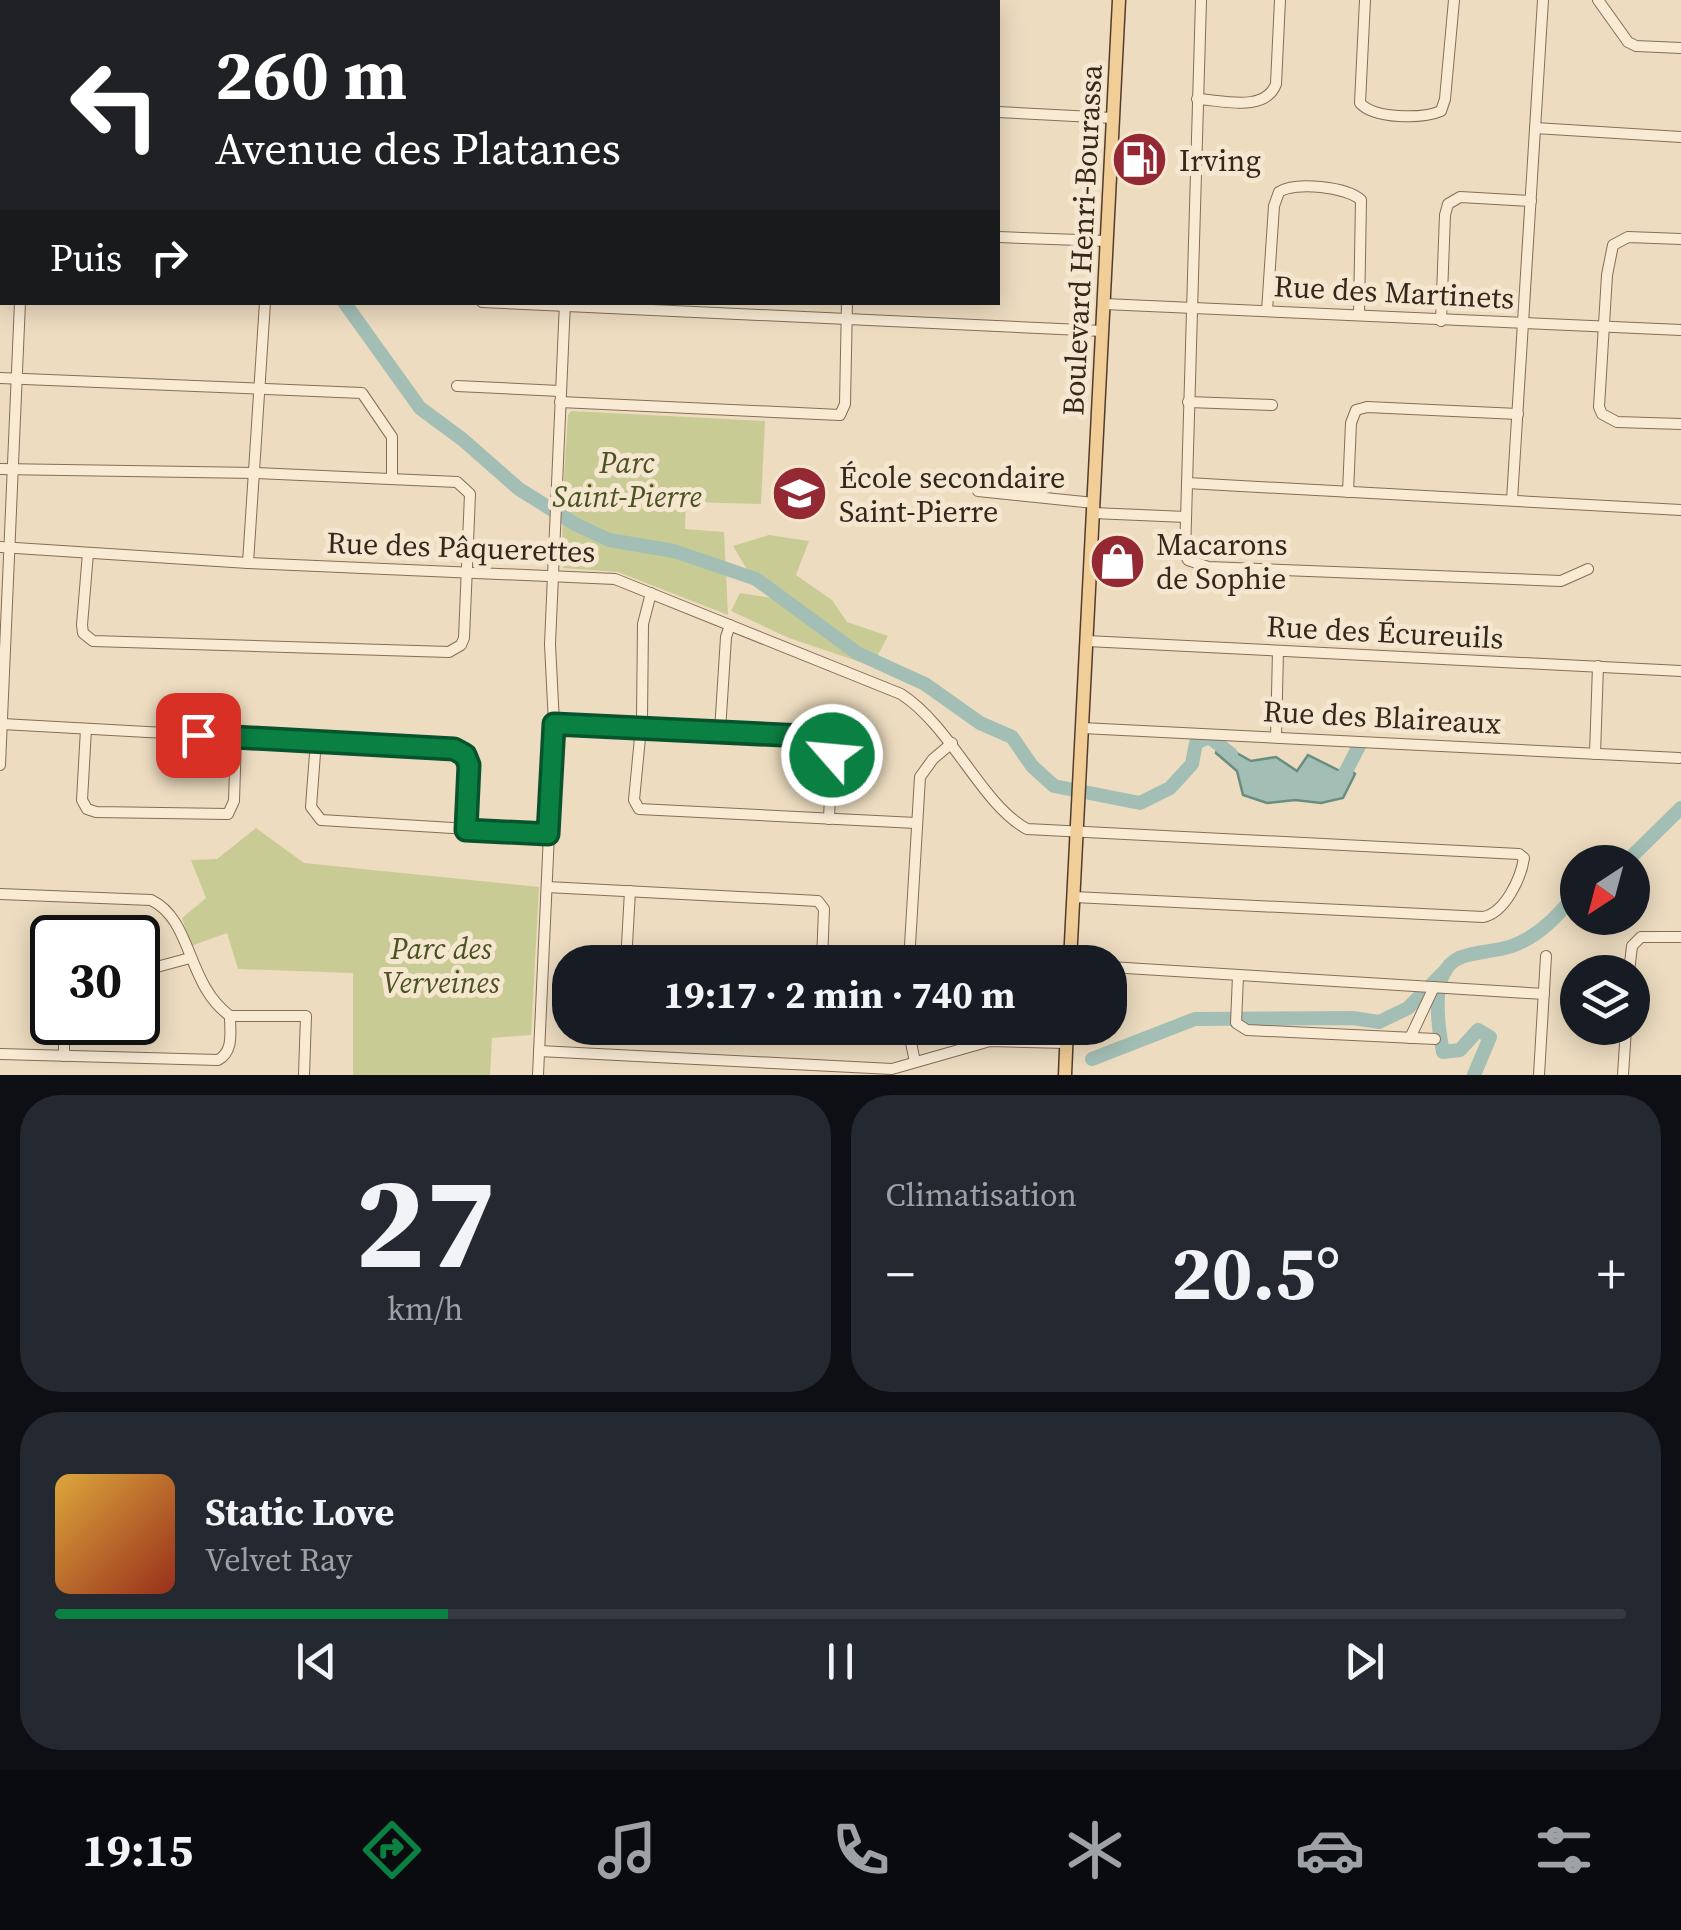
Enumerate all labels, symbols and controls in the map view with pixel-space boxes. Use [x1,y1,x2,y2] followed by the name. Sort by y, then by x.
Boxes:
[215,26,407,122] text: 260 m
[50,40,180,170] icon: left
[1052,63,1112,417] street label: Boulevard Henri-Bourassa
[215,117,621,179] text: Avenue des Platanes
[1110,130,1170,190] fuel station icon: Irving
[1179,140,1261,181] place label: Irving
[142,230,197,285] icon: right
[50,232,122,284] text: Puis
[1273,265,1515,319] street label: Rue des Martinets
[552,442,702,517] park label: Parc Saint-Pierre
[839,457,1065,532] place label: École secondaire Saint-Pierre
[770,464,830,524] school or university icon: École secondaire Saint-Pierre
[326,522,596,572] street label: Rue des Pâquerettes
[1156,524,1288,599] place label: Macarons de Sophie
[1087,531,1147,591] shop icon: Macarons de Sophie
[1265,605,1505,659] street label: Rue des Écureuils
[1262,690,1502,744] street label: Rue des Blaireaux
[156,693,241,778] pin
[780,703,884,807] position arrow
[171,708,226,763] icon: arrive
[1560,845,1650,935] north arrow
[1560,845,1650,1045] map controls
[30,915,160,1045] speed limit sign: 30
[383,928,500,1003] park label: Parc des Verveines
[1560,955,1650,1045] button: layers
[663,969,1016,1021] text: 19:17 · 2 min · 740 m
[355,1132,496,1311] text: 27
[886,1173,1077,1217] text: Climatisation
[1171,1221,1340,1324] text: 20.5°
[886,1236,915,1311] text: −
[1597,1236,1626,1311] text: +
[387,1287,463,1331] text: km/h
[205,1486,394,1538] text: Static Love
[205,1538,352,1582] text: Velvet Ray
[289,1634,344,1689] icon: previous
[813,1634,868,1689] icon: pause
[1337,1634,1392,1689] icon: next
[357,1815,427,1885] icon: directions
[592,1815,662,1885] icon: music
[826,1815,896,1885] icon: phone
[1060,1815,1130,1885] icon: climate
[1295,1815,1365,1885] icon: car
[1529,1815,1599,1885] icon: filters
[82,1819,193,1881] text: 19:15

